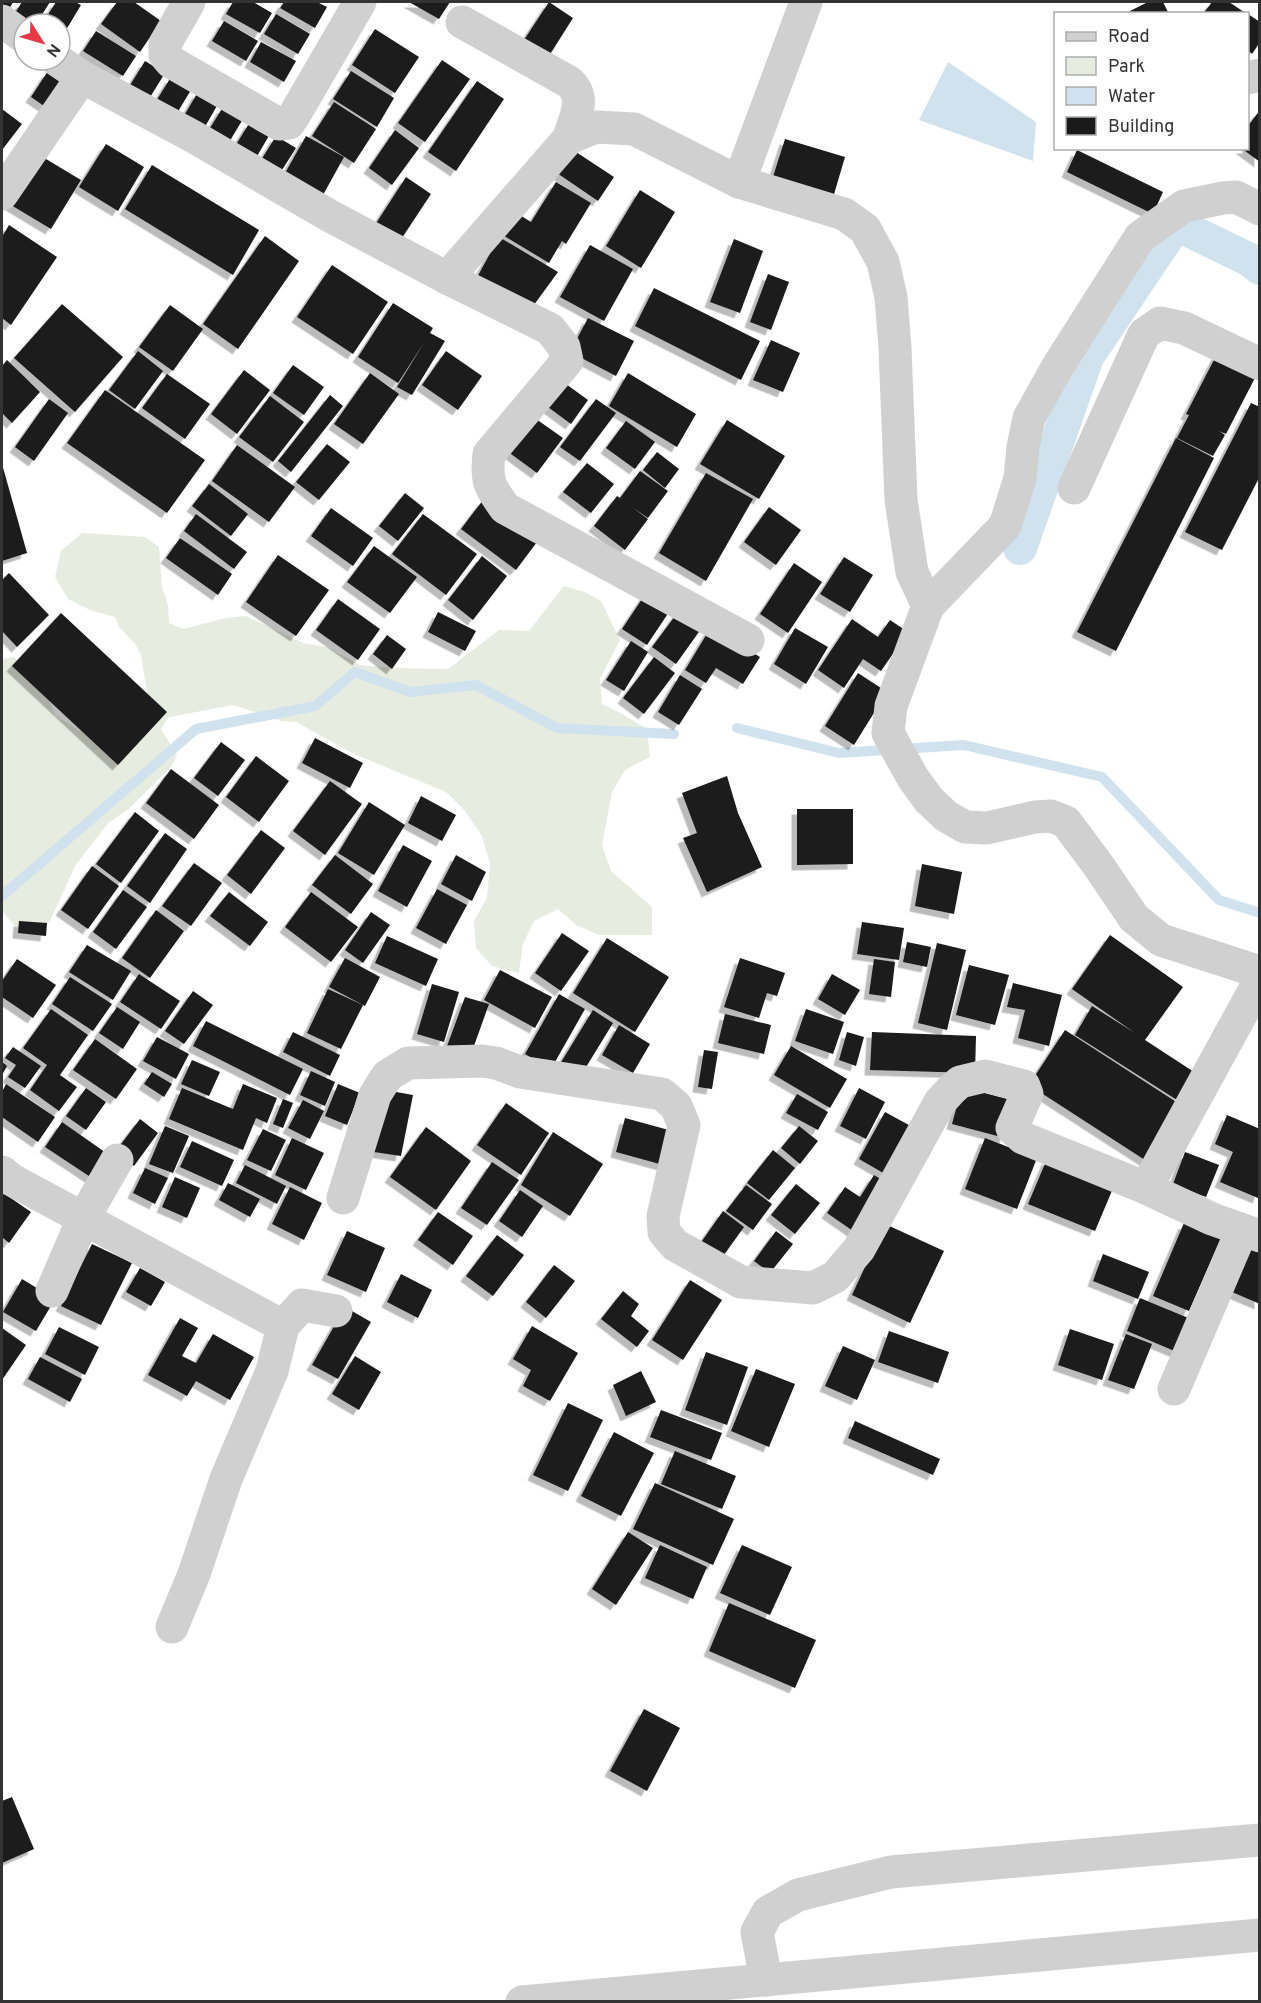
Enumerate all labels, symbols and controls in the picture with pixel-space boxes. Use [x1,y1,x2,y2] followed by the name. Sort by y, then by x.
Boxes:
[12,12,72,72] north arrow
[1054,12,1249,150] legend
[1108,26,1150,49] text: Road
[41,39,64,60] text: N
[1108,56,1145,79] text: Park
[1108,86,1155,109] text: Water
[1108,116,1174,139] text: Building

